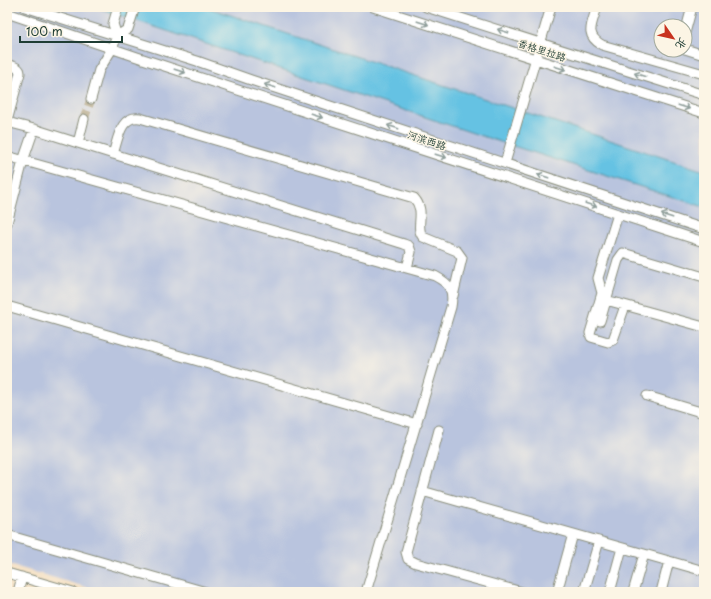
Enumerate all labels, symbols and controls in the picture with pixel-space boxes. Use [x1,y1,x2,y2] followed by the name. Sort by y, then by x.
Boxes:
[20,18,122,44] scale bar
[653,18,693,58] north arrow
[417,20,430,27] one-way arrow
[26,22,63,40] text: 100 m
[497,27,509,35] one-way arrow
[516,35,568,64] street label: 香格里拉路
[672,35,692,53] text: 北
[554,64,566,72] one-way arrow
[173,68,186,75] one-way arrow
[634,71,647,78] one-way arrow
[264,82,276,90] one-way arrow
[678,104,691,111] one-way arrow
[310,113,323,120] one-way arrow
[387,123,400,130] one-way arrow
[406,126,448,153] street label: 河滨西路
[434,153,447,160] one-way arrow
[538,171,550,179] one-way arrow
[584,202,597,209] one-way arrow
[661,212,673,220] one-way arrow

